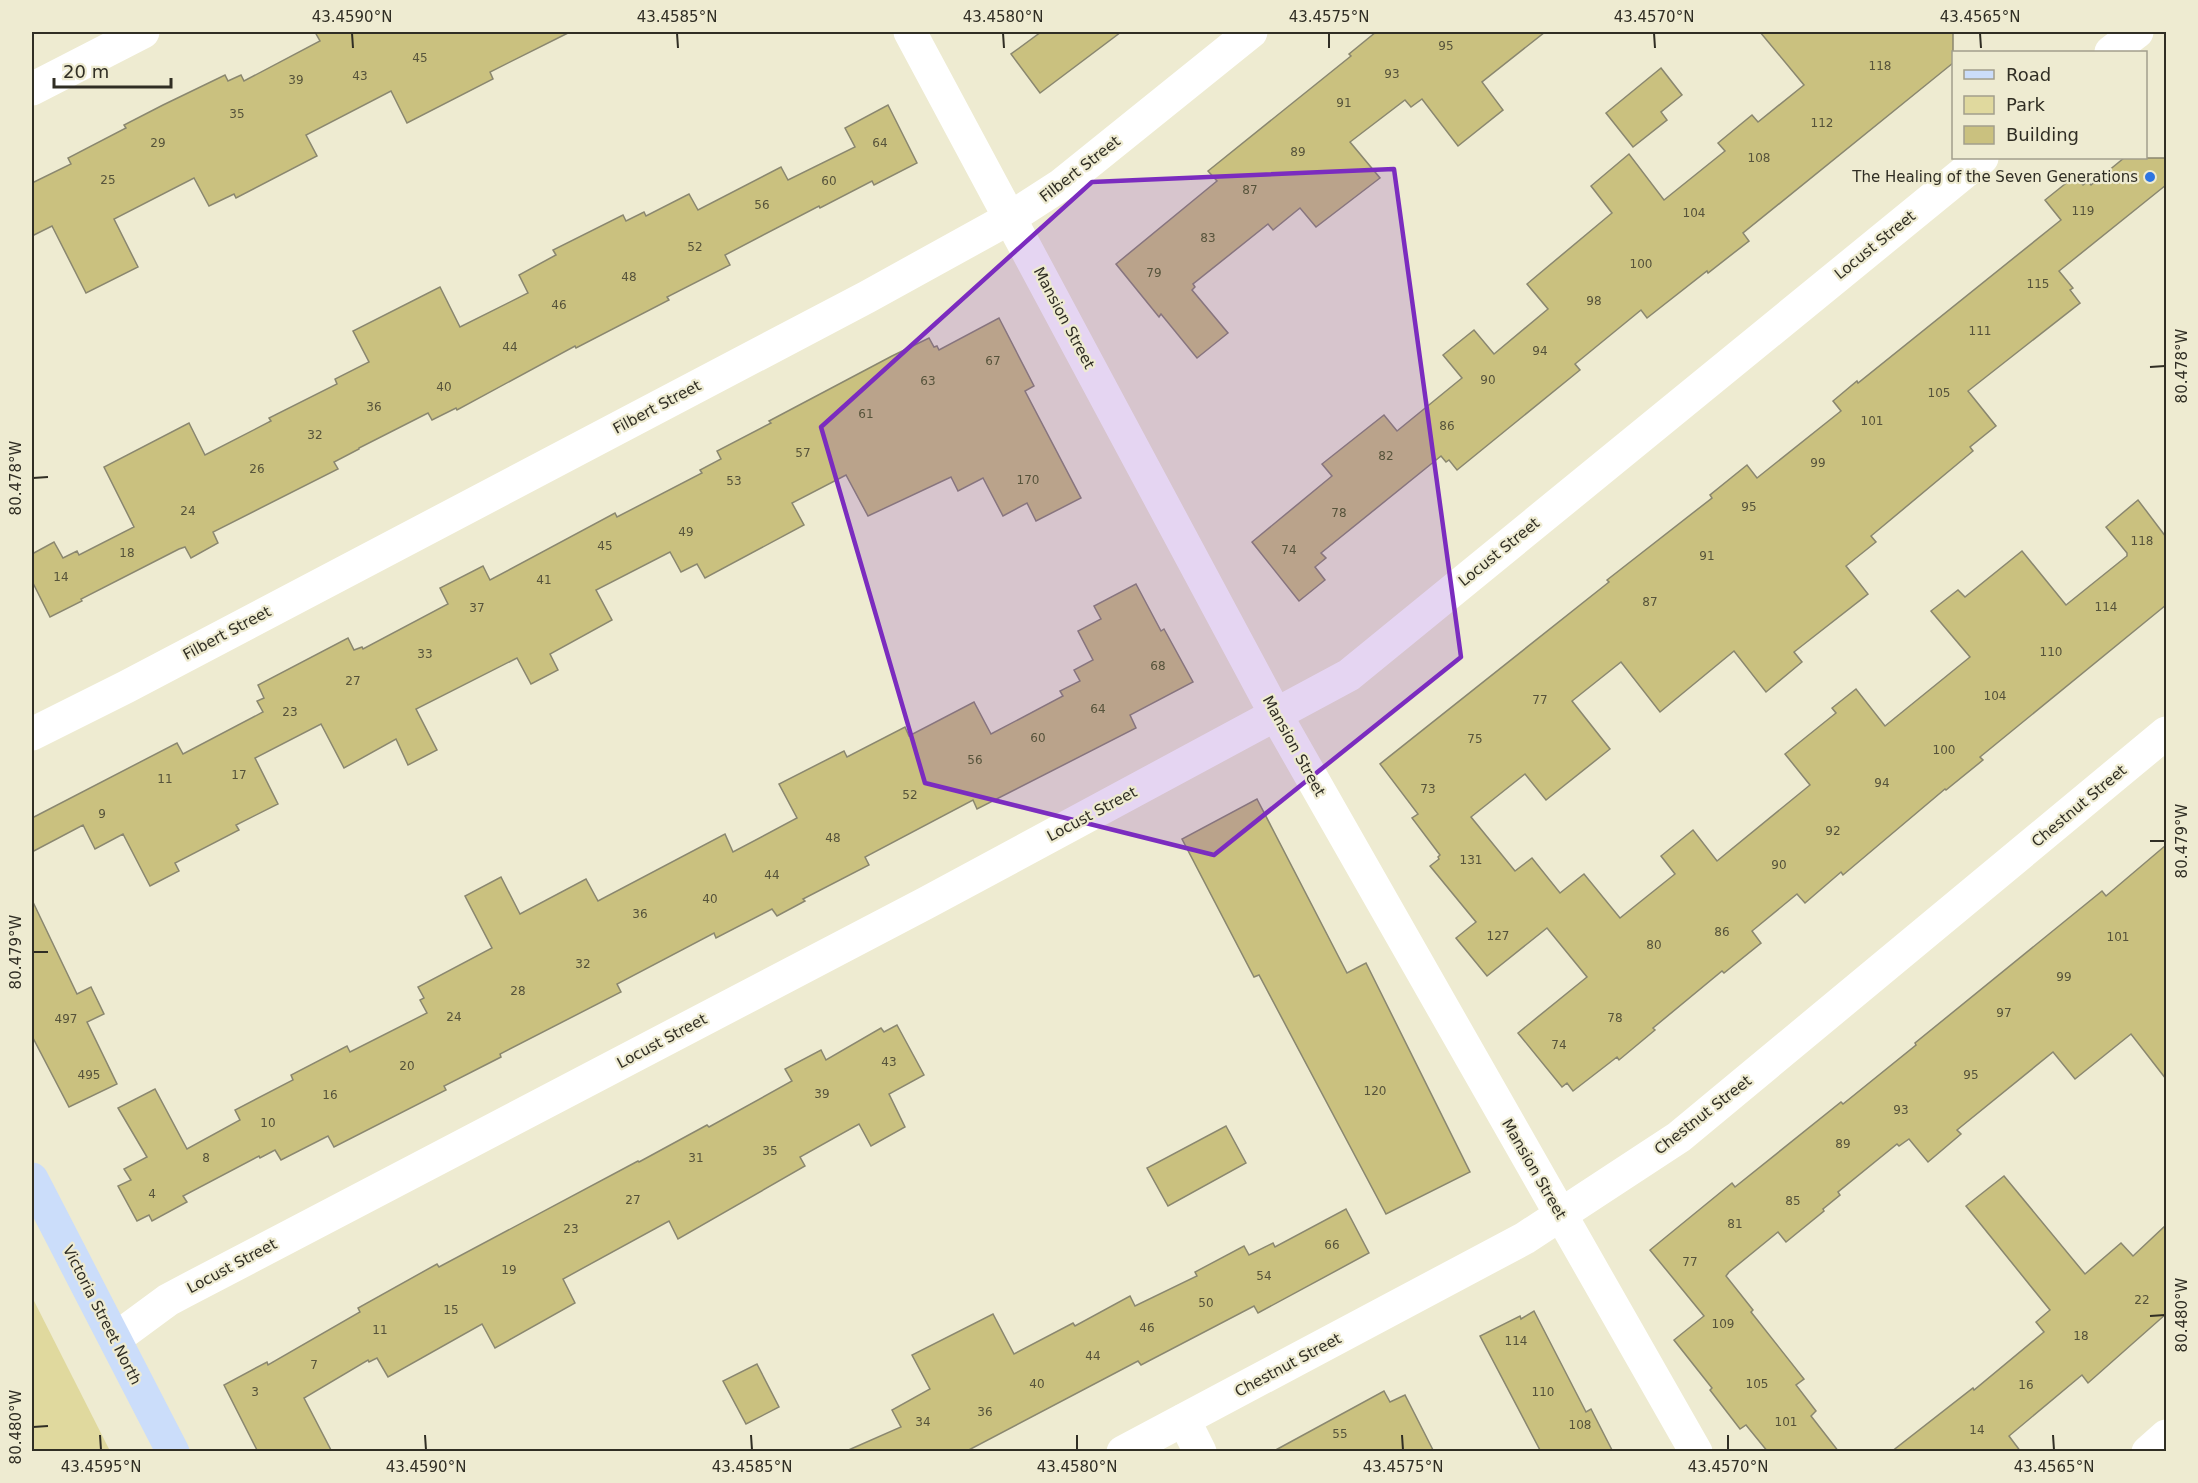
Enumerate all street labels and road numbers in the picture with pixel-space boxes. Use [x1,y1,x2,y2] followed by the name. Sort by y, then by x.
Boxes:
[1036,132,1124,206] street label: Filbert Street
[1831,207,1919,283] street label: Locust Street
[1030,264,1098,372] street label: Mansion Street
[610,376,704,438] street label: Filbert Street
[1455,514,1543,590] street label: Locust Street
[180,602,274,664] street label: Filbert Street
[1259,692,1329,800] street label: Mansion Street
[2028,761,2130,851] street label: Chestnut Street
[1044,783,1140,845] street label: Locust Street
[614,1010,710,1072] street label: Locust Street
[1651,1071,1755,1158] street label: Chestnut Street
[1498,1116,1570,1222] street label: Mansion Street
[184,1235,280,1297] street label: Locust Street
[59,1242,145,1388] street label: Victoria Street North
[1232,1329,1344,1401] street label: Chestnut Street

